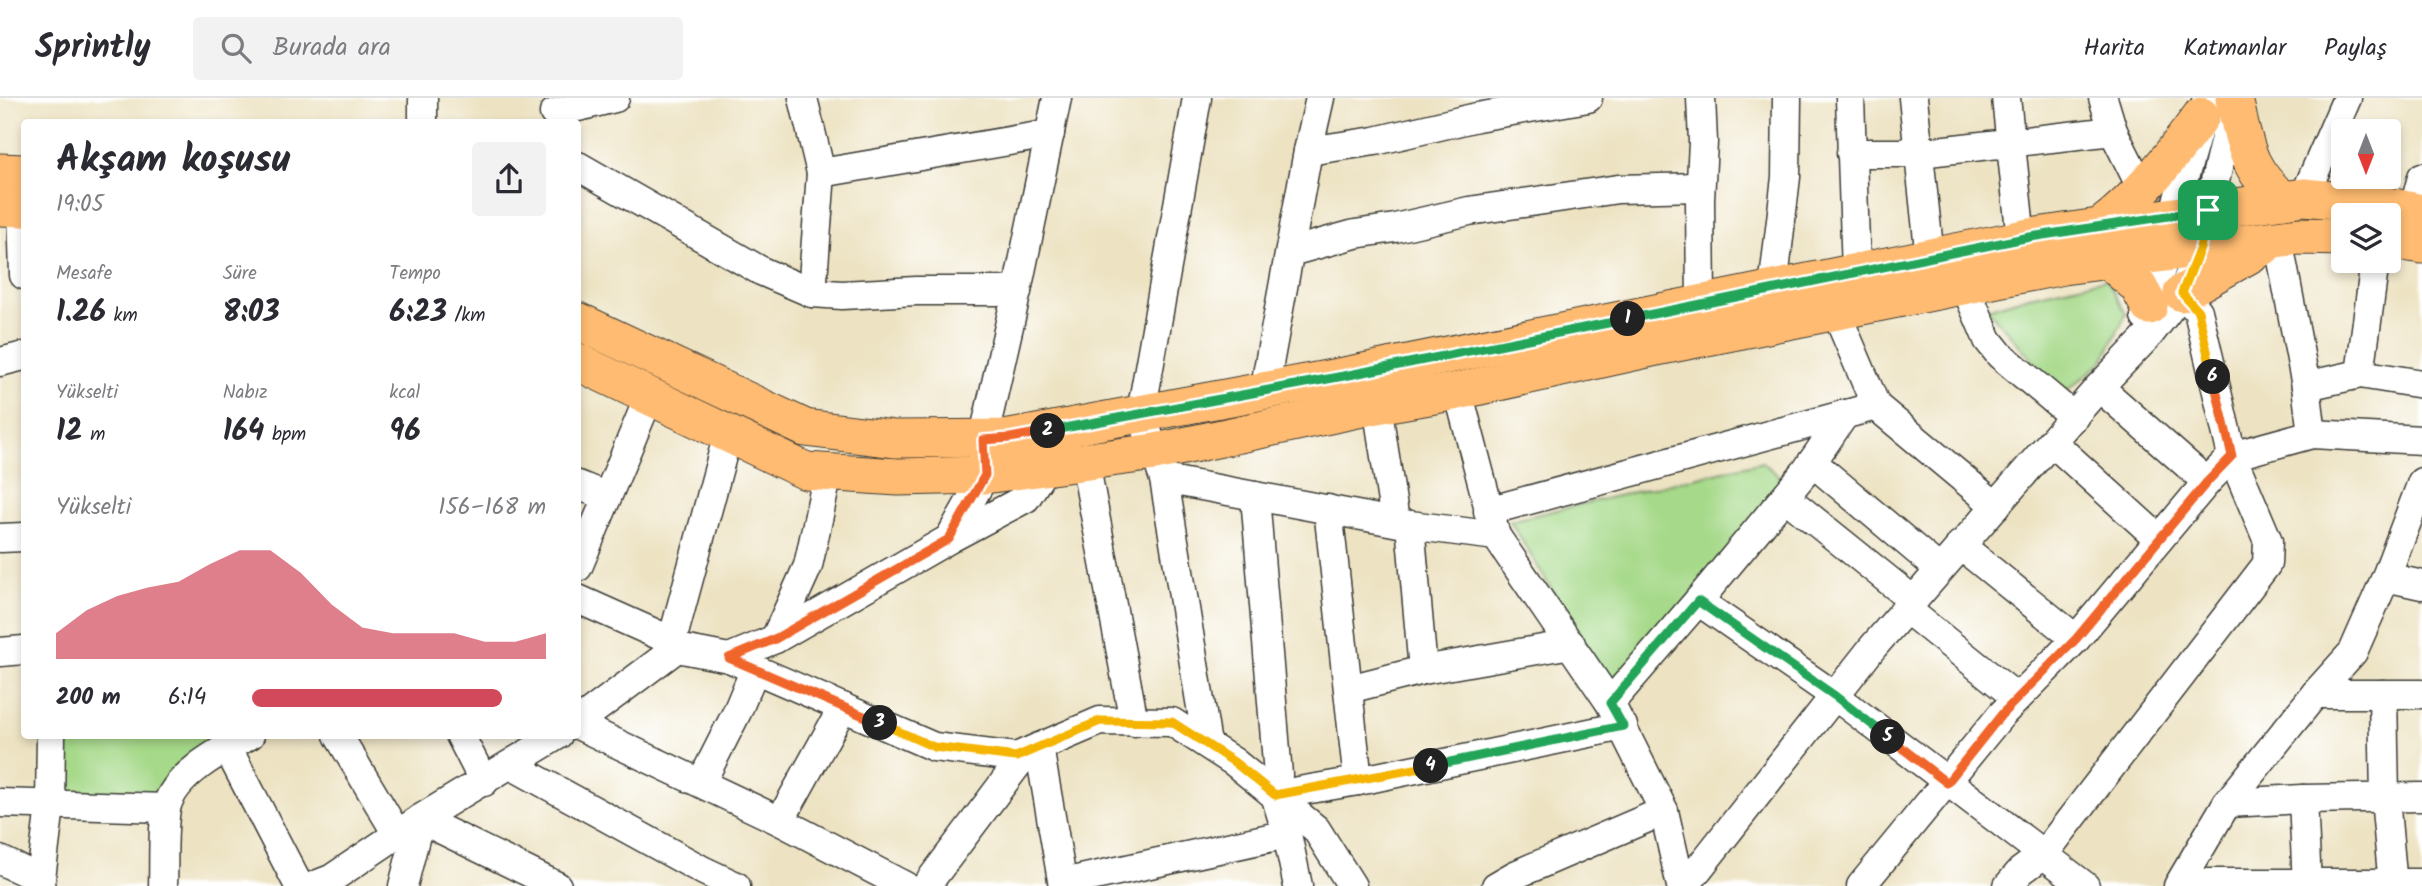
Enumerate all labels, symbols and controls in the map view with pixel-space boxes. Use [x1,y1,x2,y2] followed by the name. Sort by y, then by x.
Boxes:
[193,17,683,80] search box
[35,22,151,75] text: Sprintly
[273,27,391,69] text: Burada ara
[217,29,255,67] icon: search
[2084,29,2145,68] text: Harita
[2183,29,2286,68] text: Katmanlar
[2324,29,2387,68] text: Paylaş
[2331,119,2401,189] north arrow
[2331,119,2401,273] map controls
[56,131,290,191] text: Akşam koşusu
[472,142,546,216] button: share
[2178,180,2238,240] pin
[56,187,104,223] text: 19:05
[2189,191,2227,229] icon: arrive
[2331,203,2401,273] button: layers
[56,259,112,289] text: Mesafe
[223,259,257,289] text: Süre
[389,259,441,289] text: Tempo
[56,289,106,337] text: 1.26
[223,289,280,337] text: 8:03
[389,289,447,337] text: 6:23
[106,301,138,331] text: km
[447,301,485,331] text: /km
[1610,302,1646,336] pin: 1
[1625,303,1630,333] text: 1
[2196,360,2230,394] pin: 6
[2207,361,2218,391] text: 6
[56,378,118,408] text: Yükselti
[223,378,268,408] text: Nabız
[389,378,420,408] text: kcal
[56,408,83,456] text: 12
[223,408,264,456] text: 164
[389,408,421,456] text: 96
[1030,414,1066,448] pin: 2
[1042,415,1053,445] text: 2
[83,420,105,450] text: m
[264,420,306,450] text: bpm
[56,490,131,526] text: Yükselti
[438,490,546,526] text: 156–168 m
[56,680,121,716] text: 200 m
[168,680,206,716] text: 6:14
[862,706,898,740] pin: 3
[874,707,885,737] text: 3
[1870,720,1906,754] pin: 5
[1883,721,1892,751] text: 5
[1414,748,1448,784] pin: 4
[1425,750,1436,780] text: 4

